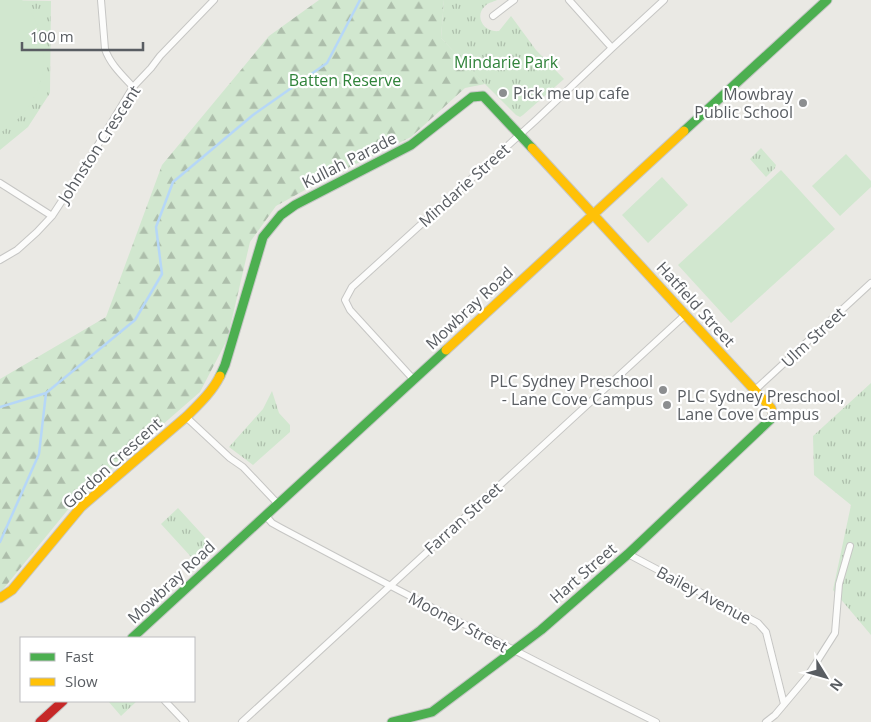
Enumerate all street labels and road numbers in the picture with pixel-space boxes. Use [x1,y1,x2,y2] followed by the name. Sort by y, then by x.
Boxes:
[52,81,145,209] street label: Johnston Crescent
[298,127,400,193] street label: Kullah Parade
[414,138,514,232] street label: Mindarie Street
[652,257,740,352] street label: Hatfield Street
[421,262,517,354] street label: Mowbray Road
[776,302,850,372] street label: Ulm Street
[58,412,167,514] street label: Gordon Crescent
[419,477,507,559] street label: Farran Street
[123,536,219,628] street label: Mowbray Road
[545,538,621,608] street label: Hart Street
[653,561,755,629] street label: Bailey Avenue
[405,587,512,658] street label: Mooney Street

